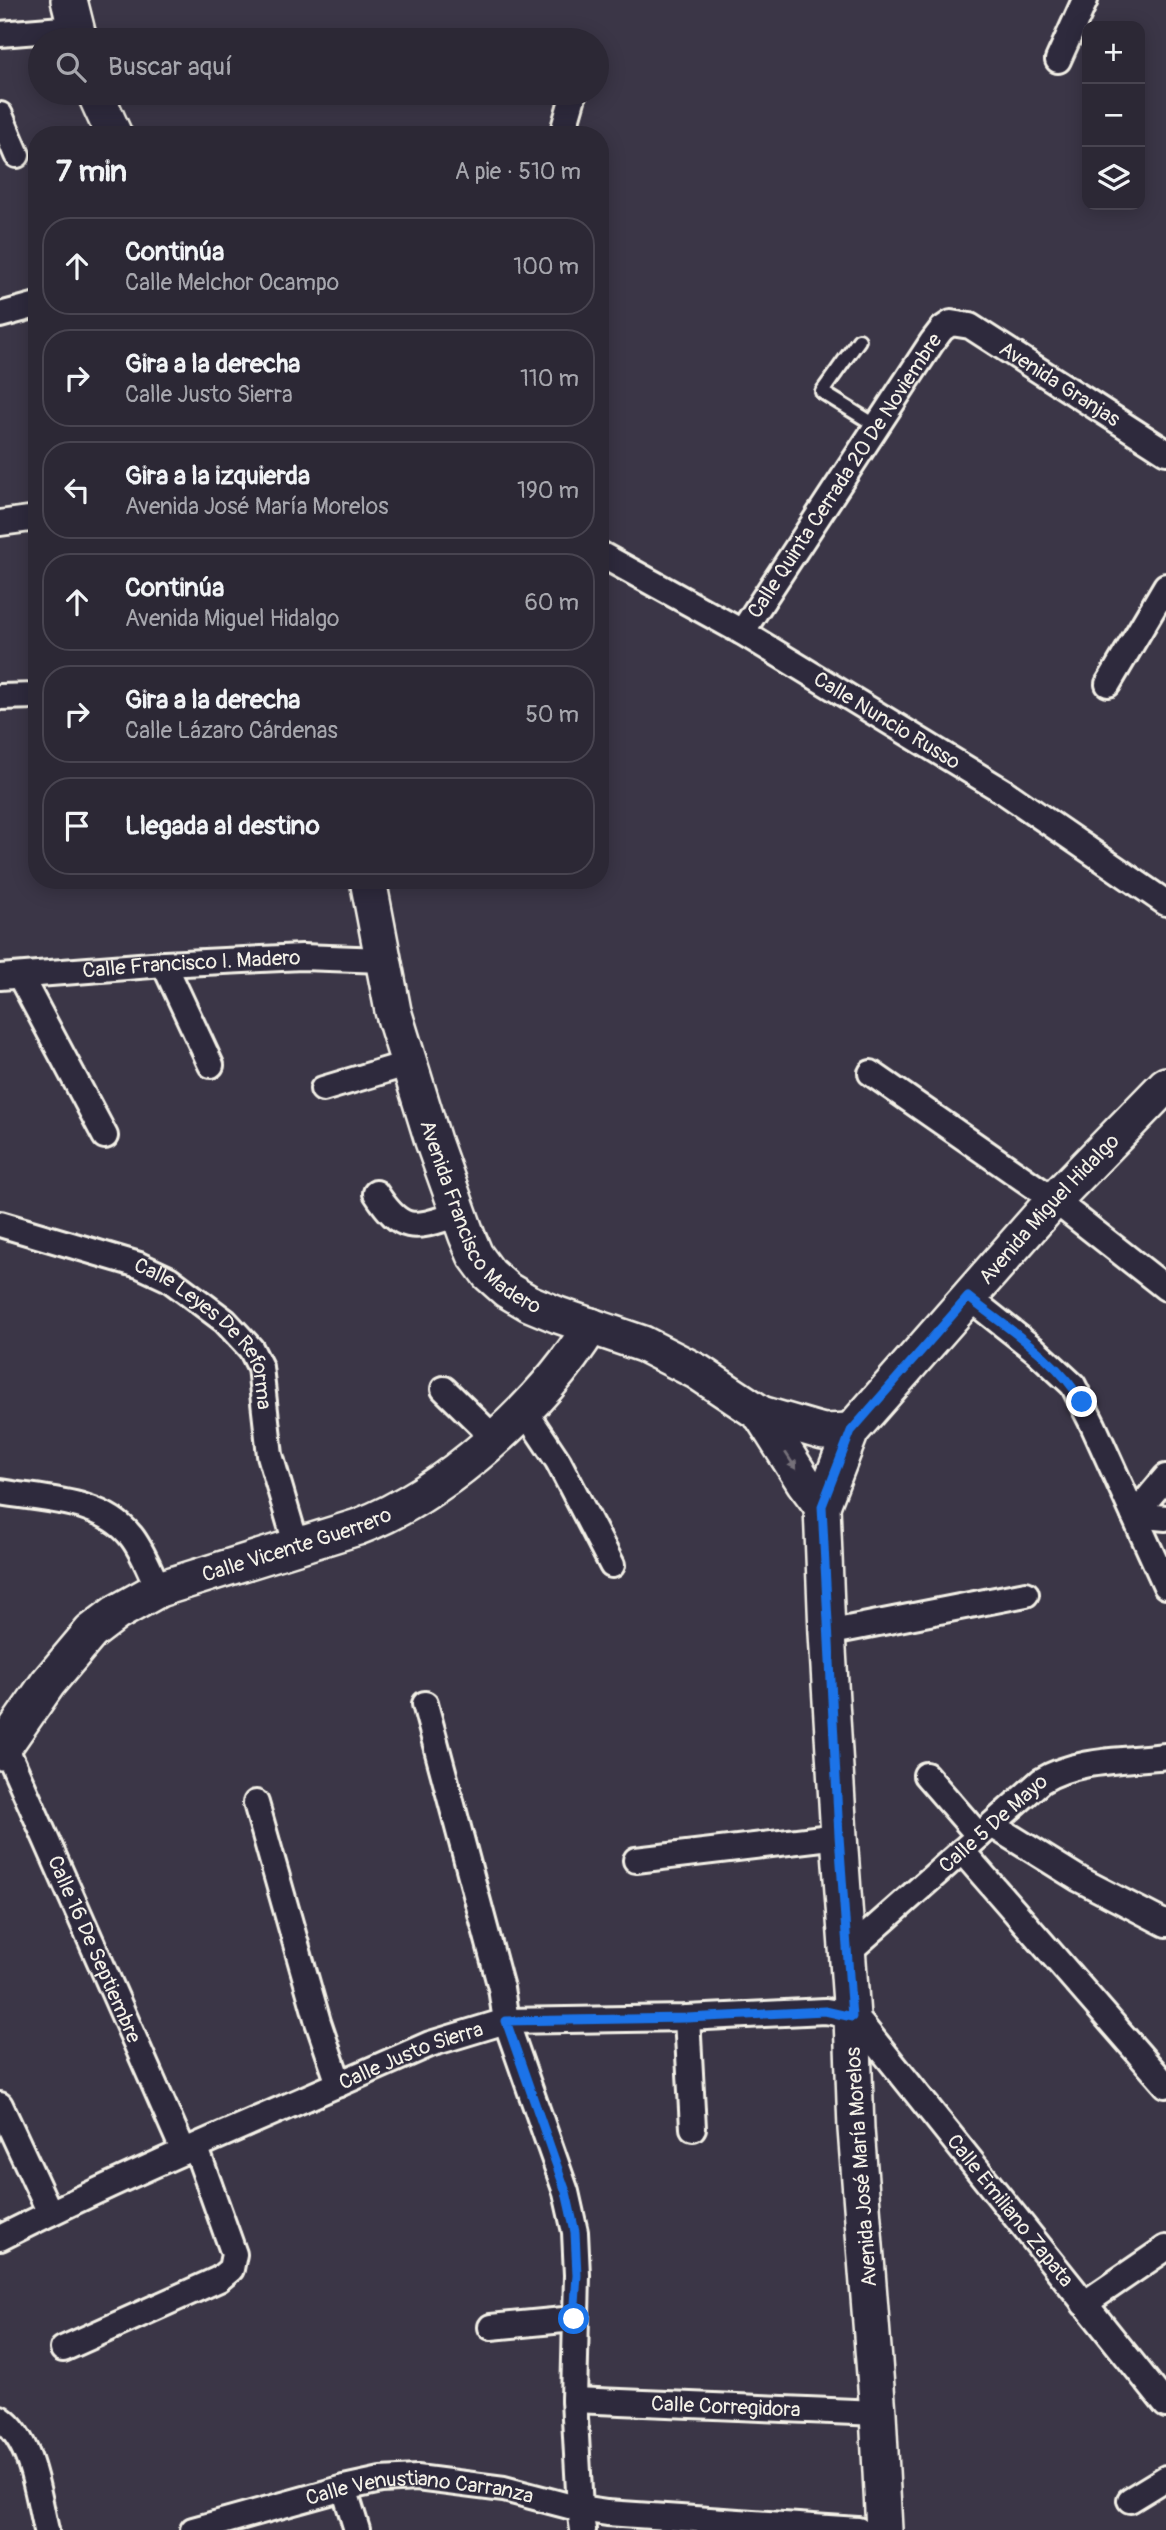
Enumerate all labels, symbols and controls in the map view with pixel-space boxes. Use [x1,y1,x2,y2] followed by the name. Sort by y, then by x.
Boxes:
[1082,21,1145,210] map controls
[1082,21,1145,84] button: +
[28,28,609,105] search box
[52,48,90,86] icon: search
[108,51,232,83] text: Buscar aquí
[1082,84,1145,147] button: −
[1082,147,1145,210] button: layers
[56,153,127,190] text: 7 min
[455,157,581,186] text: A pie · 510 m
[125,236,224,268] text: Continúa
[58,247,96,285] icon: ahead
[513,252,579,281] text: 100 m
[125,268,339,297] text: Calle Melchor Ocampo
[742,327,948,624] street label: Calle Quinta Cerrada 20 De Noviembre
[994,335,1126,433] street label: Avenida Granjas
[125,348,300,380] text: Gira a la derecha
[58,359,96,397] icon: right
[520,364,579,393] text: 110 m
[125,380,293,409] text: Calle Justo Sierra
[125,460,310,492] text: Gira a la izquierda
[58,471,96,509] icon: left
[517,476,579,505] text: 190 m
[125,492,388,521] text: Avenida José María Morelos
[125,572,224,604] text: Continúa
[58,583,96,621] icon: ahead
[524,588,579,617] text: 60 m
[125,604,339,633] text: Avenida Miguel Hidalgo
[808,666,965,776] street label: Calle Nuncio Russo
[125,684,300,716] text: Gira a la derecha
[58,695,96,733] icon: right
[525,700,579,729] text: 50 m
[125,716,338,745] text: Calle Lázaro Cárdenas
[58,807,96,845] icon: arrive
[125,810,320,842] text: Llegada al destino
[82,944,301,984] street label: Calle Francisco I. Madero
[413,1117,545,1320] street label: Avenida Francisco Madero
[973,1128,1125,1290] street label: Avenida Miguel Hidalgo
[129,1252,278,1411] street label: Calle Leyes De Reforma
[1066,1386,1097,1417] route end
[784,1451,797,1471] one-way arrow
[199,1501,396,1589] street label: Calle Vicente Guerrero
[933,1768,1054,1879] street label: Calle 5 De Mayo
[41,1851,147,2048] street label: Calle 16 De Septiembre
[335,2016,486,2096] street label: Calle Justo Sierra
[840,2045,883,2288] street label: Avenida José María Morelos
[941,2129,1079,2293] street label: Calle Emiliano Zapata
[558,2303,589,2334] route start
[651,2390,801,2424] street label: Calle Corregidora
[303,2465,537,2512] street label: Calle Venustiano Carranza

